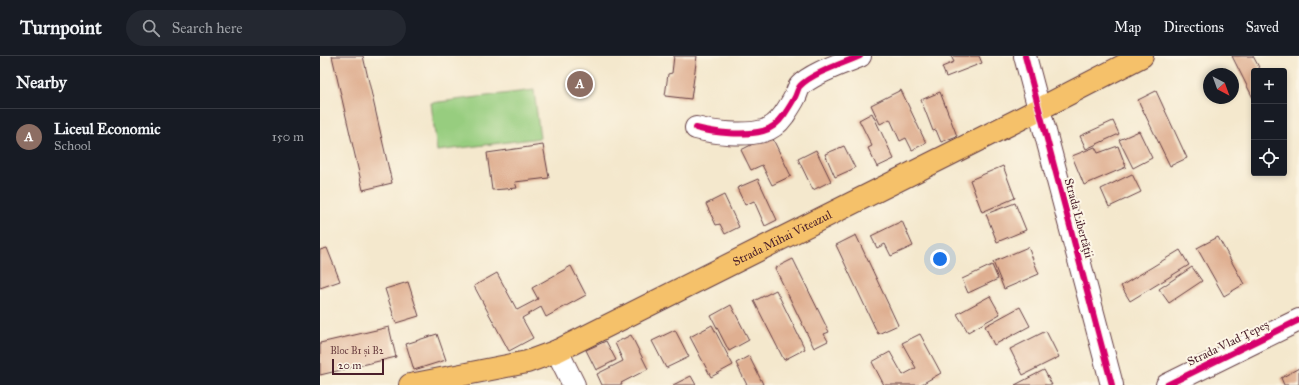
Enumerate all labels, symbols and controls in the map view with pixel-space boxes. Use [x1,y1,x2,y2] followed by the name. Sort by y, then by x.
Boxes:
[126,10,406,46] search box
[20,16,102,39] text: Turnpoint
[140,17,162,39] icon: search
[172,19,243,37] text: Search here
[1114,19,1141,36] text: Map
[1163,19,1224,36] text: Directions
[1246,19,1279,36] text: Saved
[1203,68,1239,104] north arrow
[1251,68,1287,176] map controls
[1251,68,1287,104] button: +
[567,69,593,99] pin: A
[16,72,67,93] text: Nearby
[1251,104,1287,140] button: −
[54,120,161,138] text: Liceul Economic
[25,129,33,145] text: A
[272,129,304,145] text: 150 m
[54,138,91,154] text: School
[1251,140,1287,176] button: locate
[1062,177,1097,260] street label: Strada Libertății
[730,207,835,269] street label: Strada Mihai Viteazul
[930,249,950,269] your location
[1185,317,1271,369] street label: Strada Vlad Țepeș
[330,345,384,357] house number: Bloc B1 și B2
[332,357,384,376] scale bar
[338,359,361,372] text: 20 m

